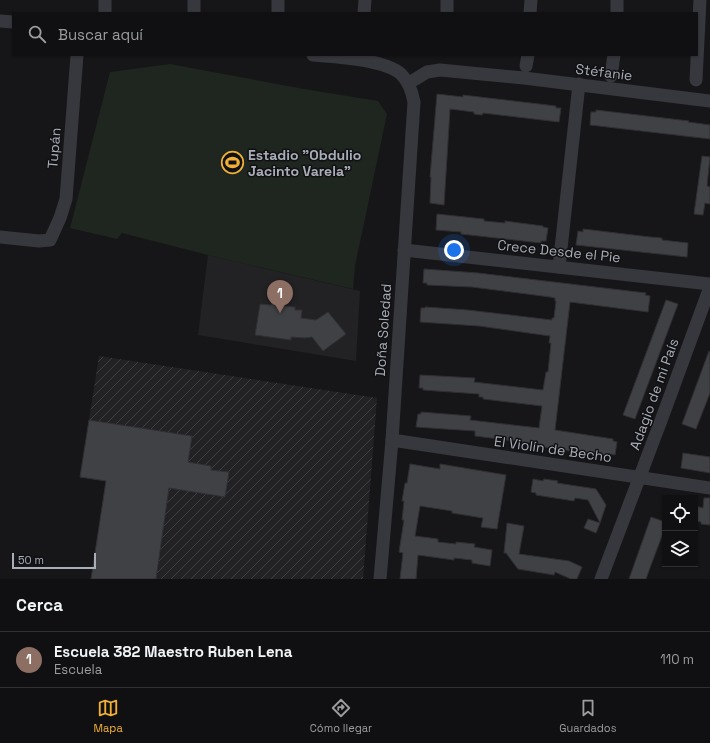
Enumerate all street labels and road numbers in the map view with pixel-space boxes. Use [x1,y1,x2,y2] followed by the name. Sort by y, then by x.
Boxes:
[575,60,633,84] street label: Stéfanie
[43,127,65,169] street label: Tupán
[496,236,622,266] street label: Crece Desde el Pie
[371,283,395,377] street label: Doña Soledad
[625,336,683,452] street label: Adagio de mi País
[493,432,613,466] street label: El Violín de Becho

